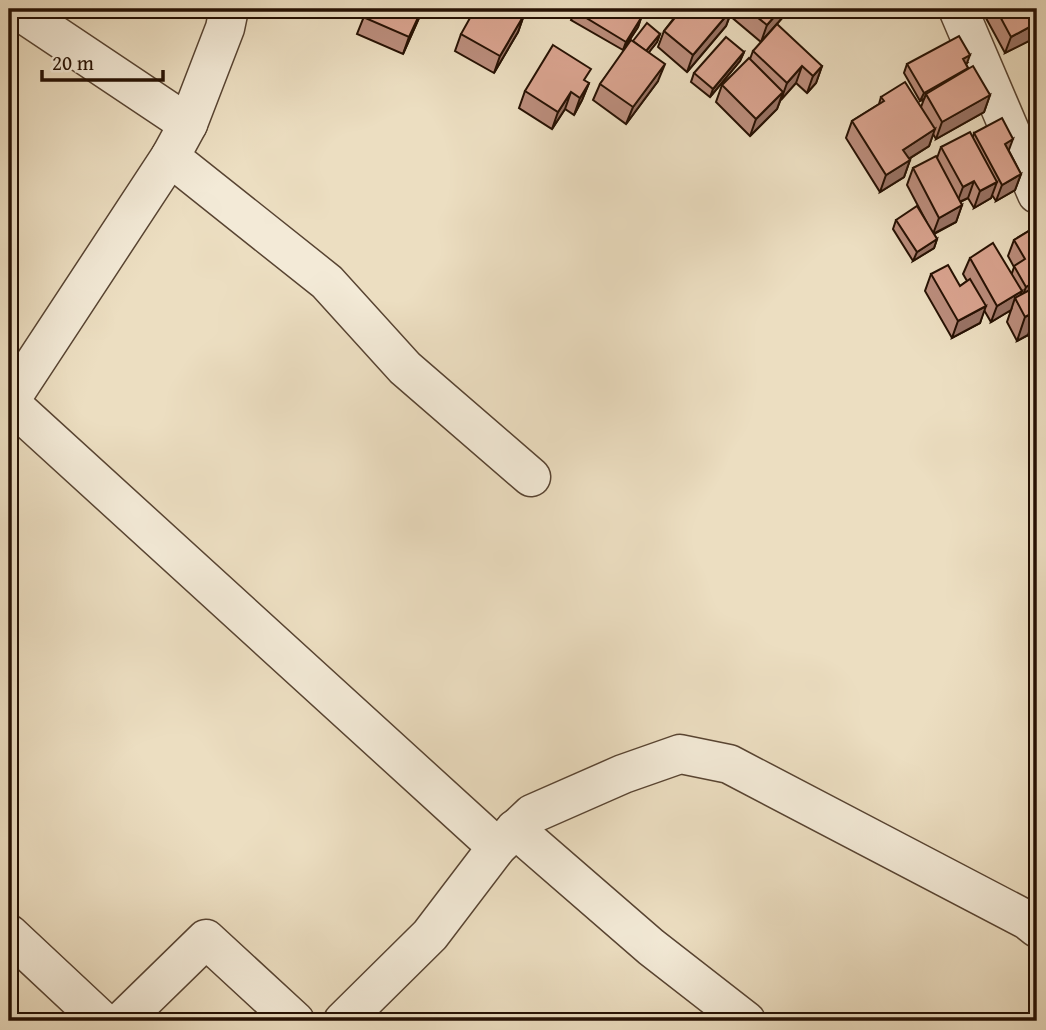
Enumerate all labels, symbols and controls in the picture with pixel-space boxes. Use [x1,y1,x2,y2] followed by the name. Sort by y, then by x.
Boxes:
[42,38,163,82] scale bar
[52,47,94,78] text: 20 m

